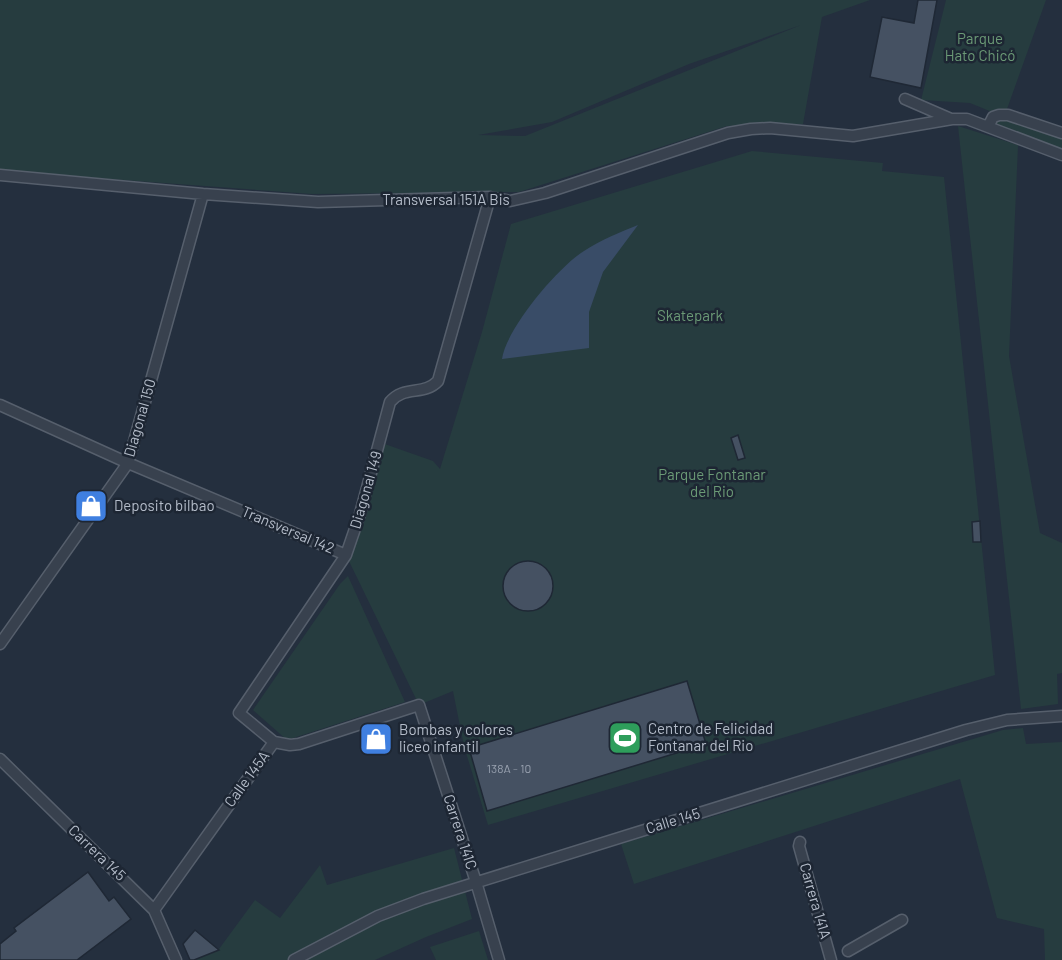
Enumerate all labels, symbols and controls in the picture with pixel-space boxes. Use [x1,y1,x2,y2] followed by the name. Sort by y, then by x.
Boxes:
[945,29,1015,64] park label: Parque Hato Chicó
[382,190,510,208] street label: Transversal 151A Bis
[657,306,723,324] park label: Skatepark
[119,377,159,459] street label: Diagonal 150
[345,449,385,531] street label: Diagonal 149
[658,465,766,500] park label: Parque Fontanar del Rio
[73,488,109,524] shop icon: Deposito bilbao
[114,496,215,514] place label: Deposito bilbao
[239,501,337,557] street label: Transversal 142
[648,719,773,754] place label: Centro de Felicidad Fontanar del Rio
[399,720,513,755] place label: Bombas y colores liceo infantil
[607,720,643,756] sports icon: Centro de Felicidad Fontanar del Rio
[358,721,394,757] shop icon: Bombas y colores liceo infantil
[220,747,273,810] street label: Calle 145A
[487,761,531,775] house number: 138A - 10
[440,792,482,872] street label: Carrera 141C
[643,803,702,837] street label: Calle 145
[65,821,130,884] street label: Carrera 145
[797,861,835,941] street label: Carrera 141A

